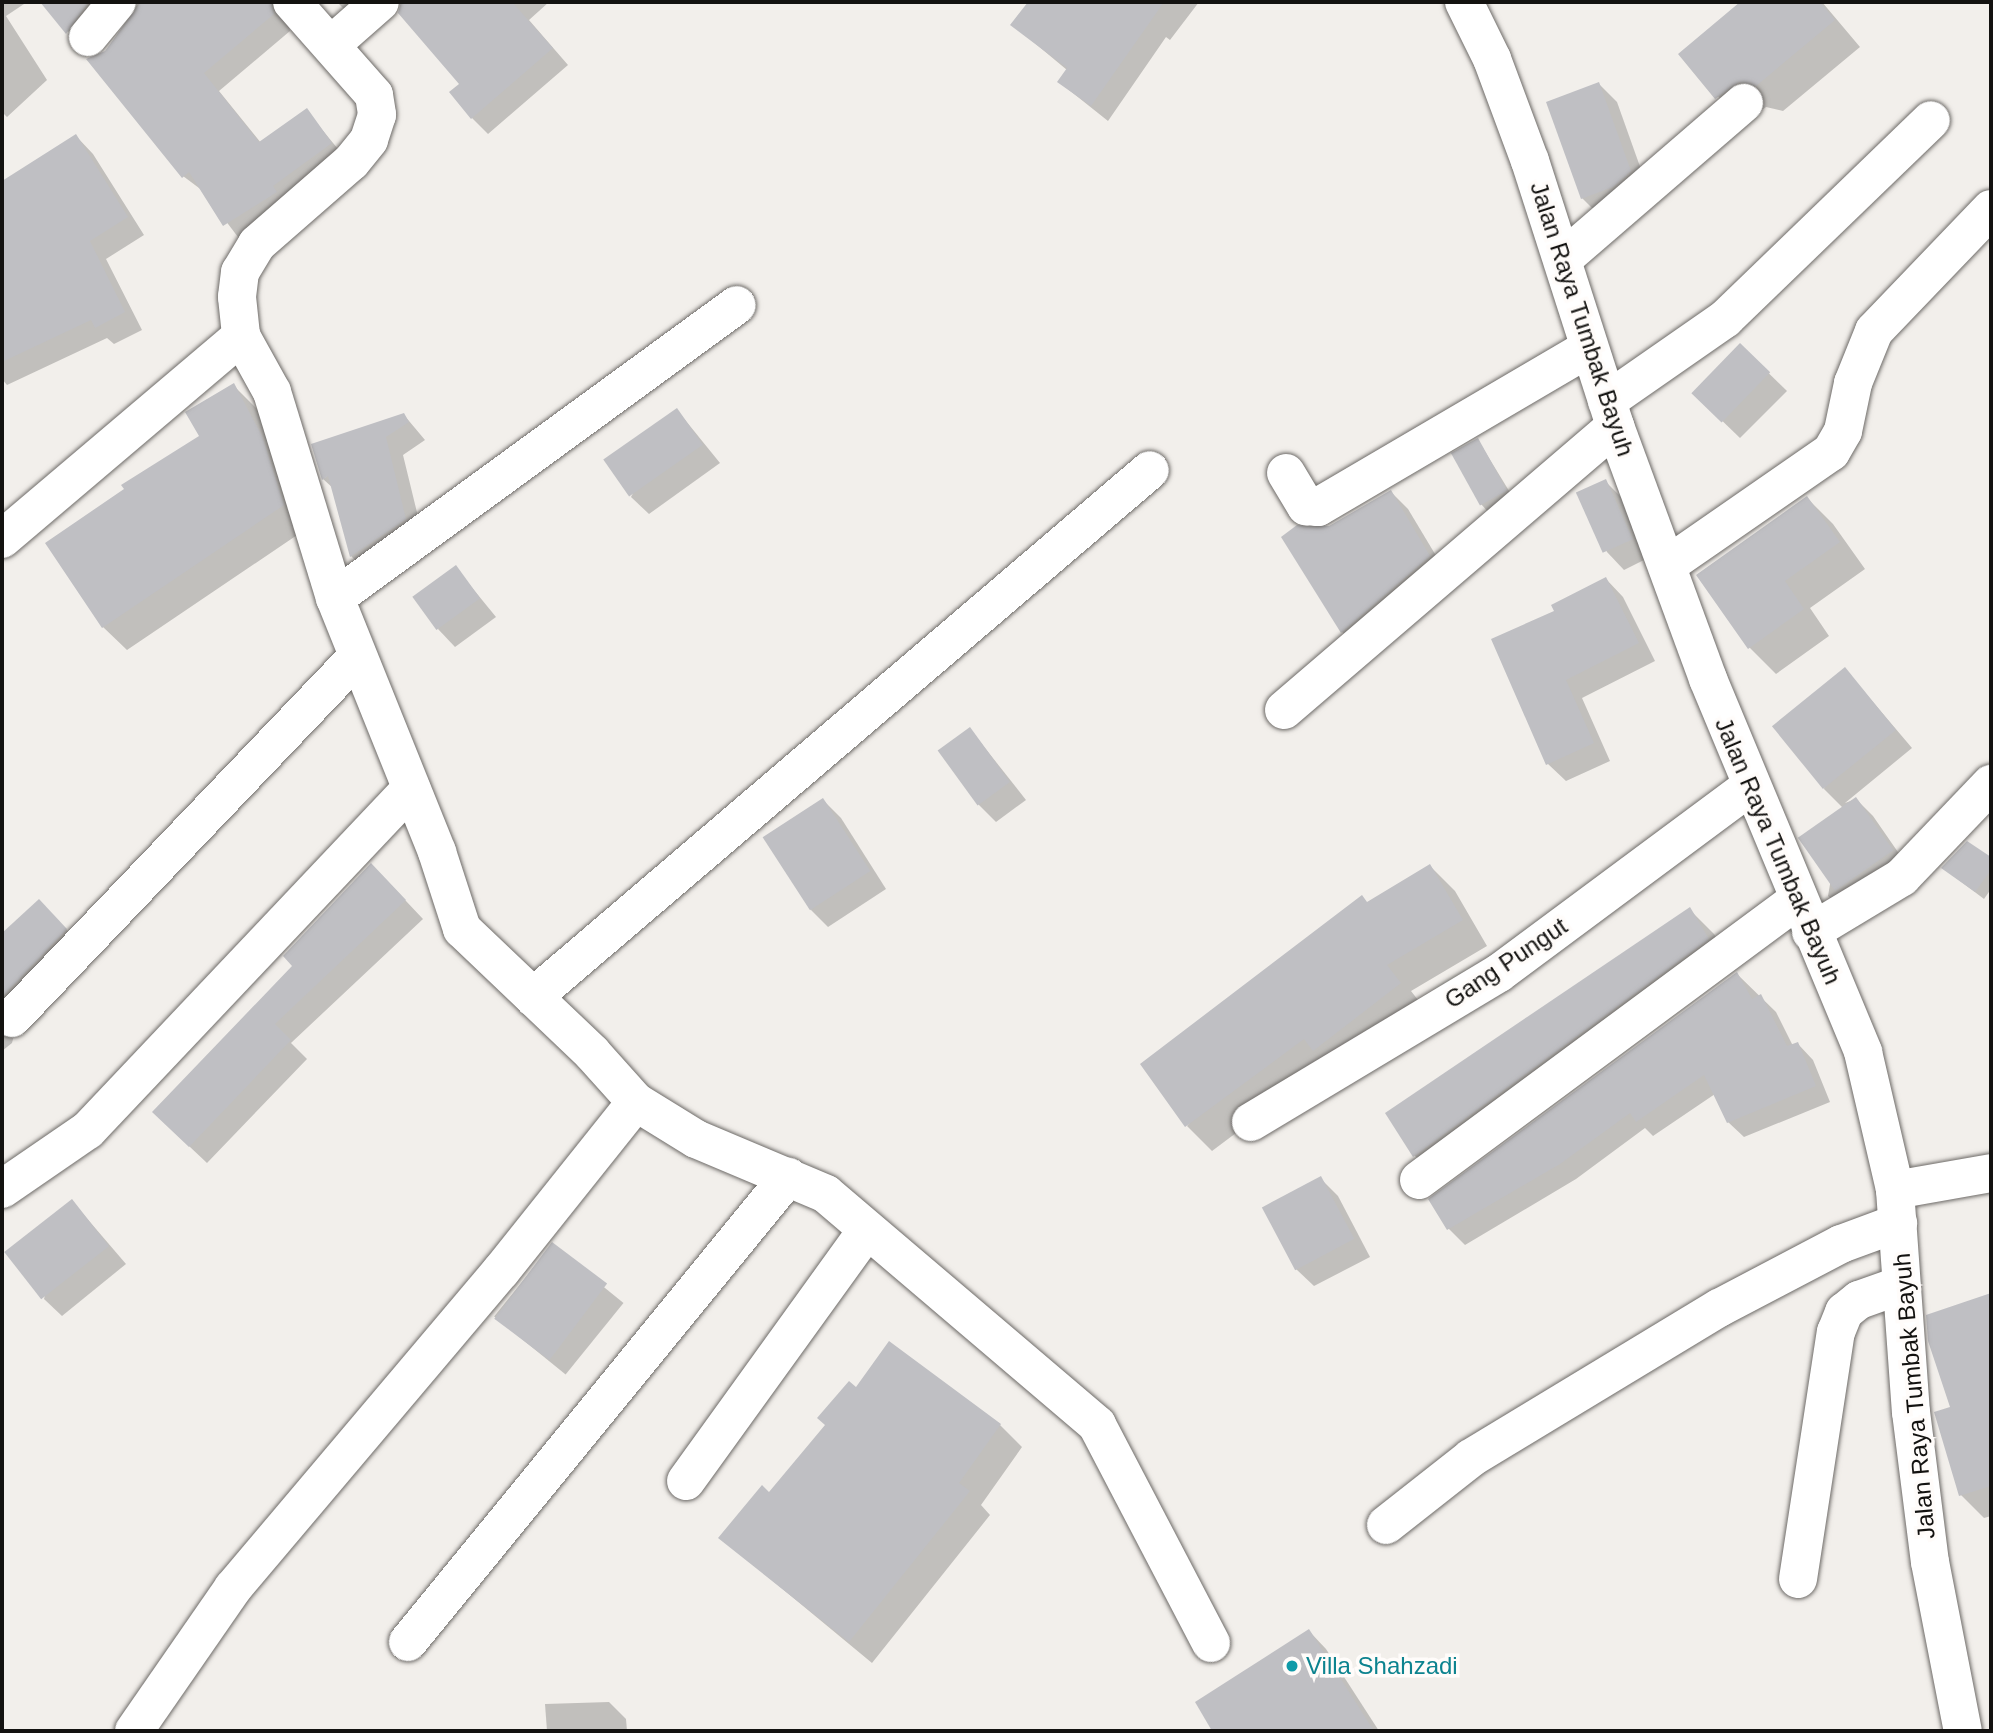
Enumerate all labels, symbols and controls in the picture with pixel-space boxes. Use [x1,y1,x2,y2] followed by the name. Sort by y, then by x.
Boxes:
[1524,178,1640,460] street label: Jalan Raya Tumbak Bayuh
[1709,713,1847,989] street label: Jalan Raya Tumbak Bayuh
[1439,912,1573,1014] street label: Gang Pungut
[1887,1252,1941,1540] street label: Jalan Raya Tumbak Bayuh
[1306,1652,1458,1680] place label: Villa Shahzadi
[1284,1658,1300,1674] marker: Villa Shahzadi

